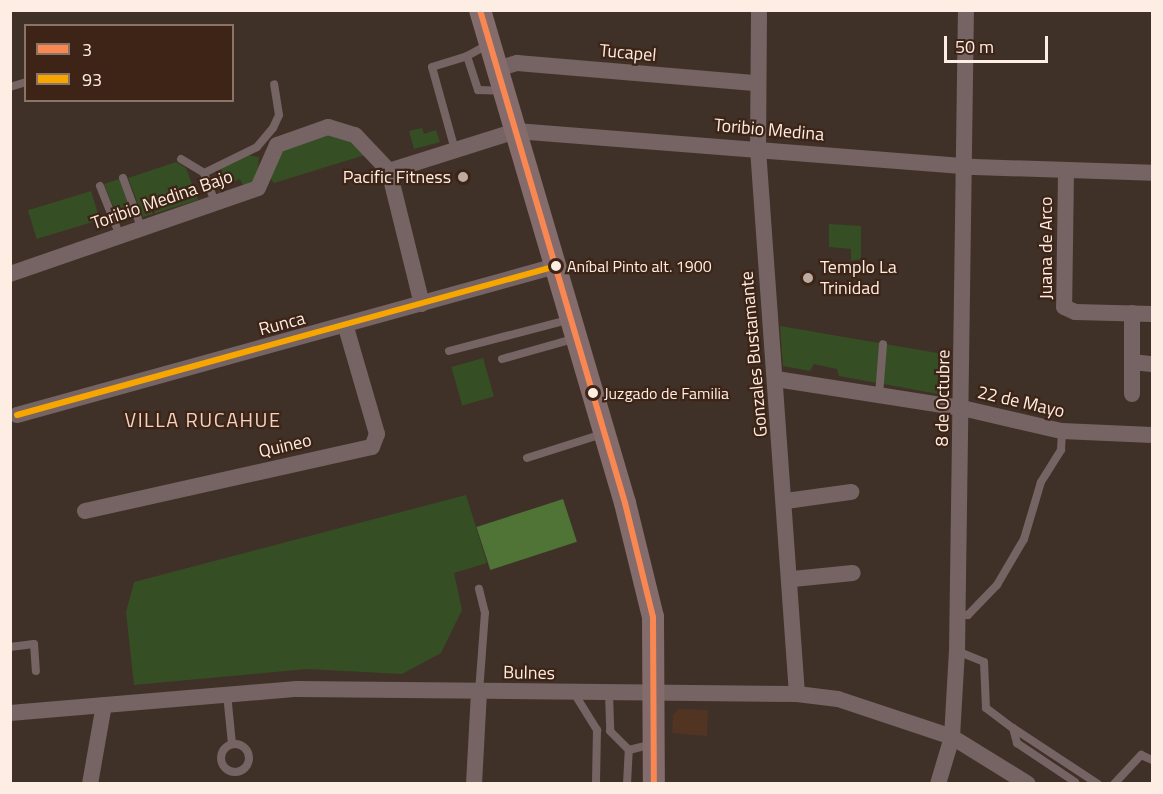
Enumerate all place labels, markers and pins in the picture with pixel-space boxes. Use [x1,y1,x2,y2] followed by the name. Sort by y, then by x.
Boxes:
[343,166,451,188] place label: Pacific Fitness
[456,170,470,184] marker: Pacific Fitness
[567,256,712,276] place label: Aníbal Pinto alt. 1900
[820,257,897,300] place label: Templo La Trinidad
[550,260,562,272] marker: Aníbal Pinto alt. 1900
[801,271,815,285] marker: Templo La Trinidad
[604,383,729,403] place label: Juzgado de Familia
[587,387,599,399] marker: Juzgado de Familia

